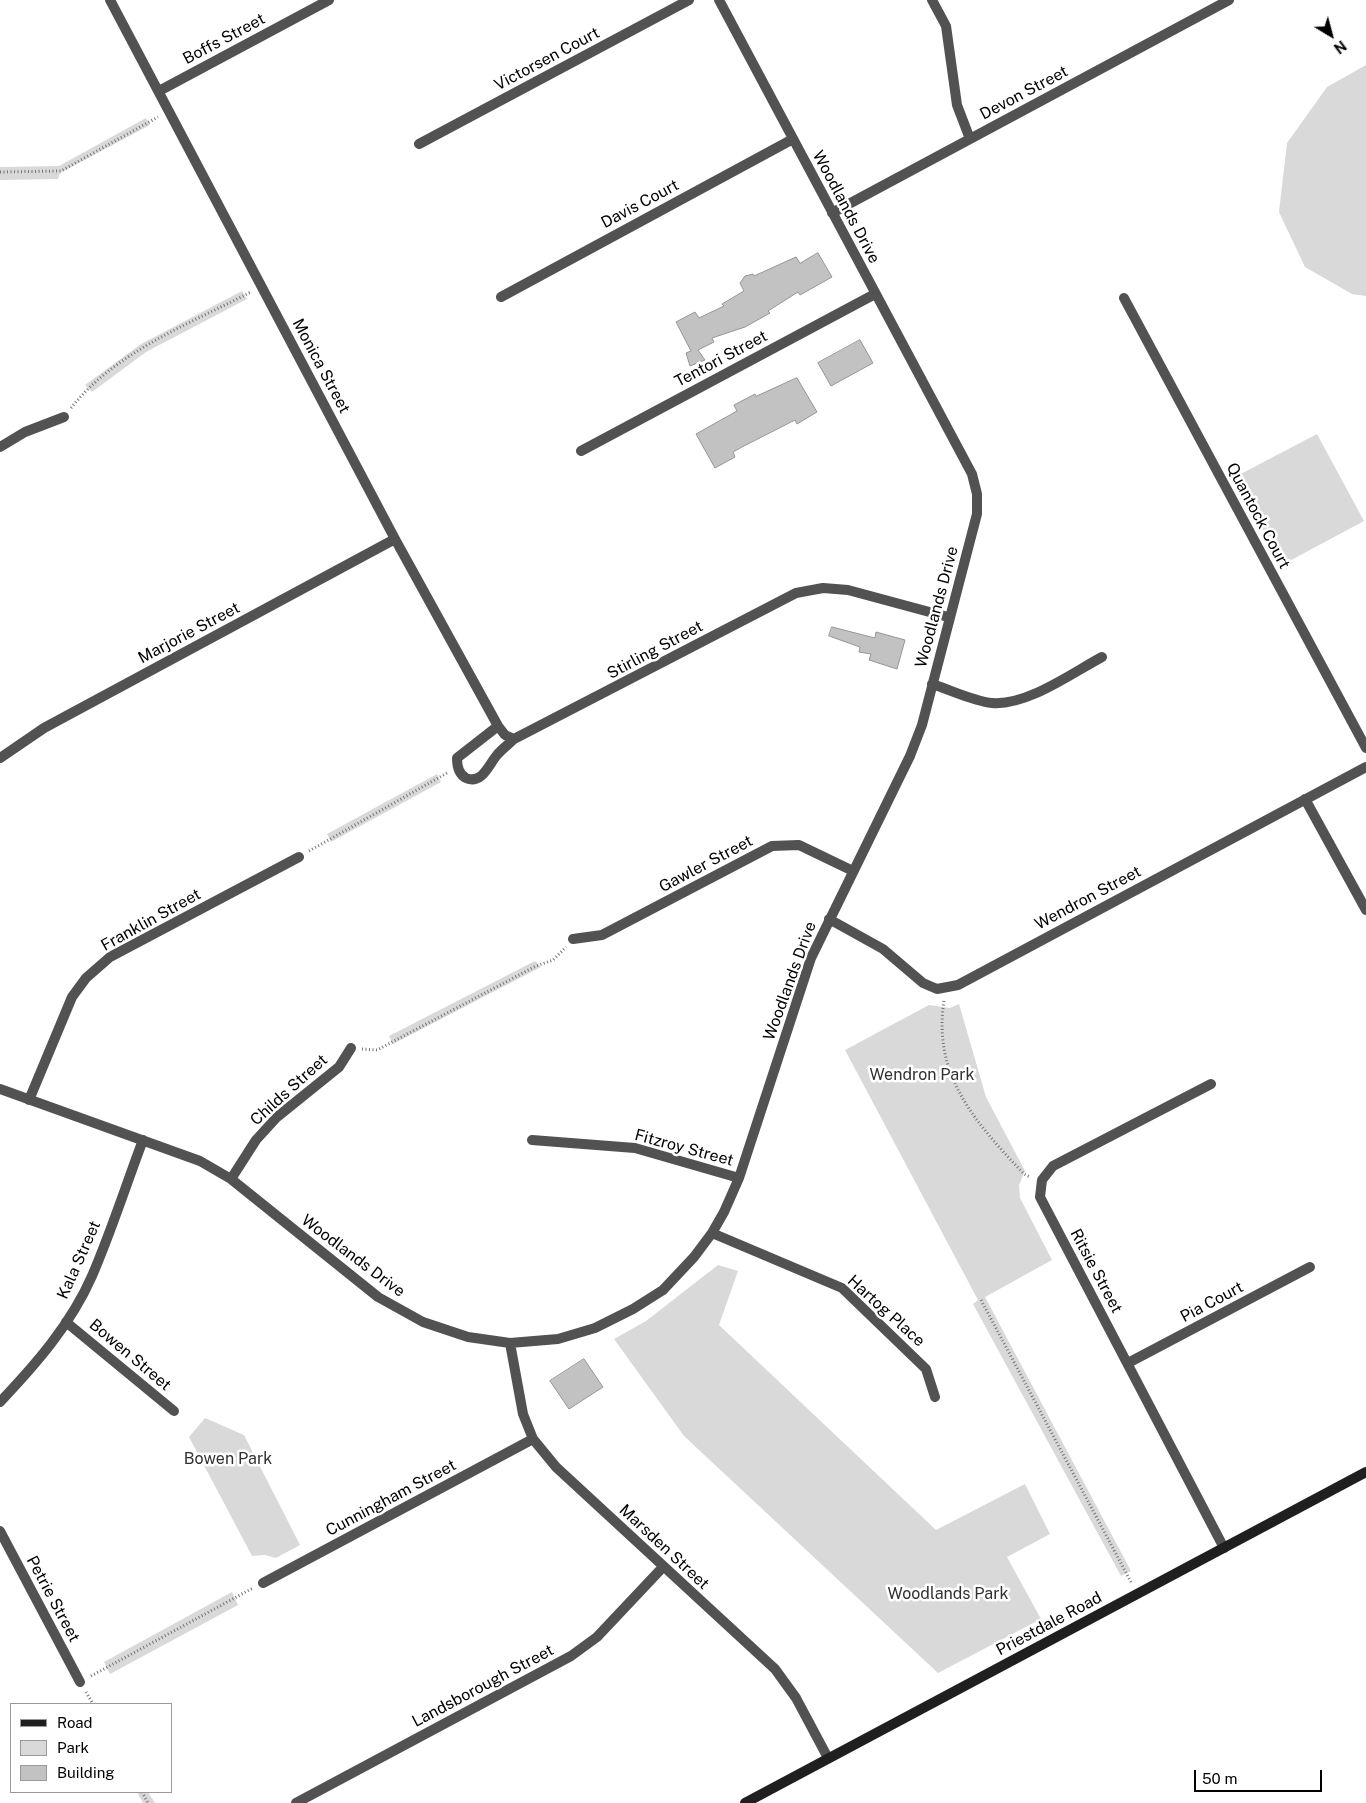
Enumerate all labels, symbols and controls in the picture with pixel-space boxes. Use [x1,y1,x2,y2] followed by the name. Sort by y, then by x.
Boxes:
[180,9,268,69] street label: Boffs Street
[1306,10,1356,60] north arrow
[491,23,603,95] street label: Victorsen Court
[1331,37,1349,57] text: N
[977,62,1071,124] street label: Devon Street
[808,147,884,267] street label: Woodlands Drive
[598,175,682,233] street label: Davis Court
[288,315,354,417] street label: Monica Street
[671,327,771,391] street label: Tentori Street
[1222,460,1294,572] street label: Quantock Court
[912,544,962,670] street label: Woodlands Drive
[135,598,243,668] street label: Marjorie Street
[604,617,706,683] street label: Stirling Street
[656,831,756,897] street label: Gawler Street
[1032,862,1144,934] street label: Wendron Street
[98,885,204,955] street label: Franklin Street
[760,919,820,1043] street label: Woodlands Drive
[247,1050,331,1130] street label: Childs Street
[870,1065,974,1085] park label: Wendron Park
[632,1126,736,1170] street label: Fitzroy Street
[297,1211,409,1301] street label: Woodlands Drive
[53,1218,105,1302] street label: Kala Street
[1066,1226,1126,1316] street label: Ritsie Street
[843,1271,929,1351] street label: Hartog Place
[1177,1277,1247,1327] street label: Pia Court
[85,1315,175,1395] street label: Bowen Street
[184,1449,272,1469] park label: Bowen Park
[323,1456,459,1540] street label: Cunningham Street
[615,1501,713,1593] street label: Marsden Street
[22,1553,84,1645] street label: Petrie Street
[888,1584,1008,1604] park label: Woodlands Park
[993,1588,1105,1660] street label: Priestdale Road
[409,1641,557,1731] street label: Landsborough Street
[10,1703,172,1793] legend
[57,1714,93,1731] text: Road
[57,1739,89,1756] text: Park
[1196,1760,1324,1792] scale bar
[57,1764,115,1781] text: Building
[1202,1770,1237,1787] text: 50 m

